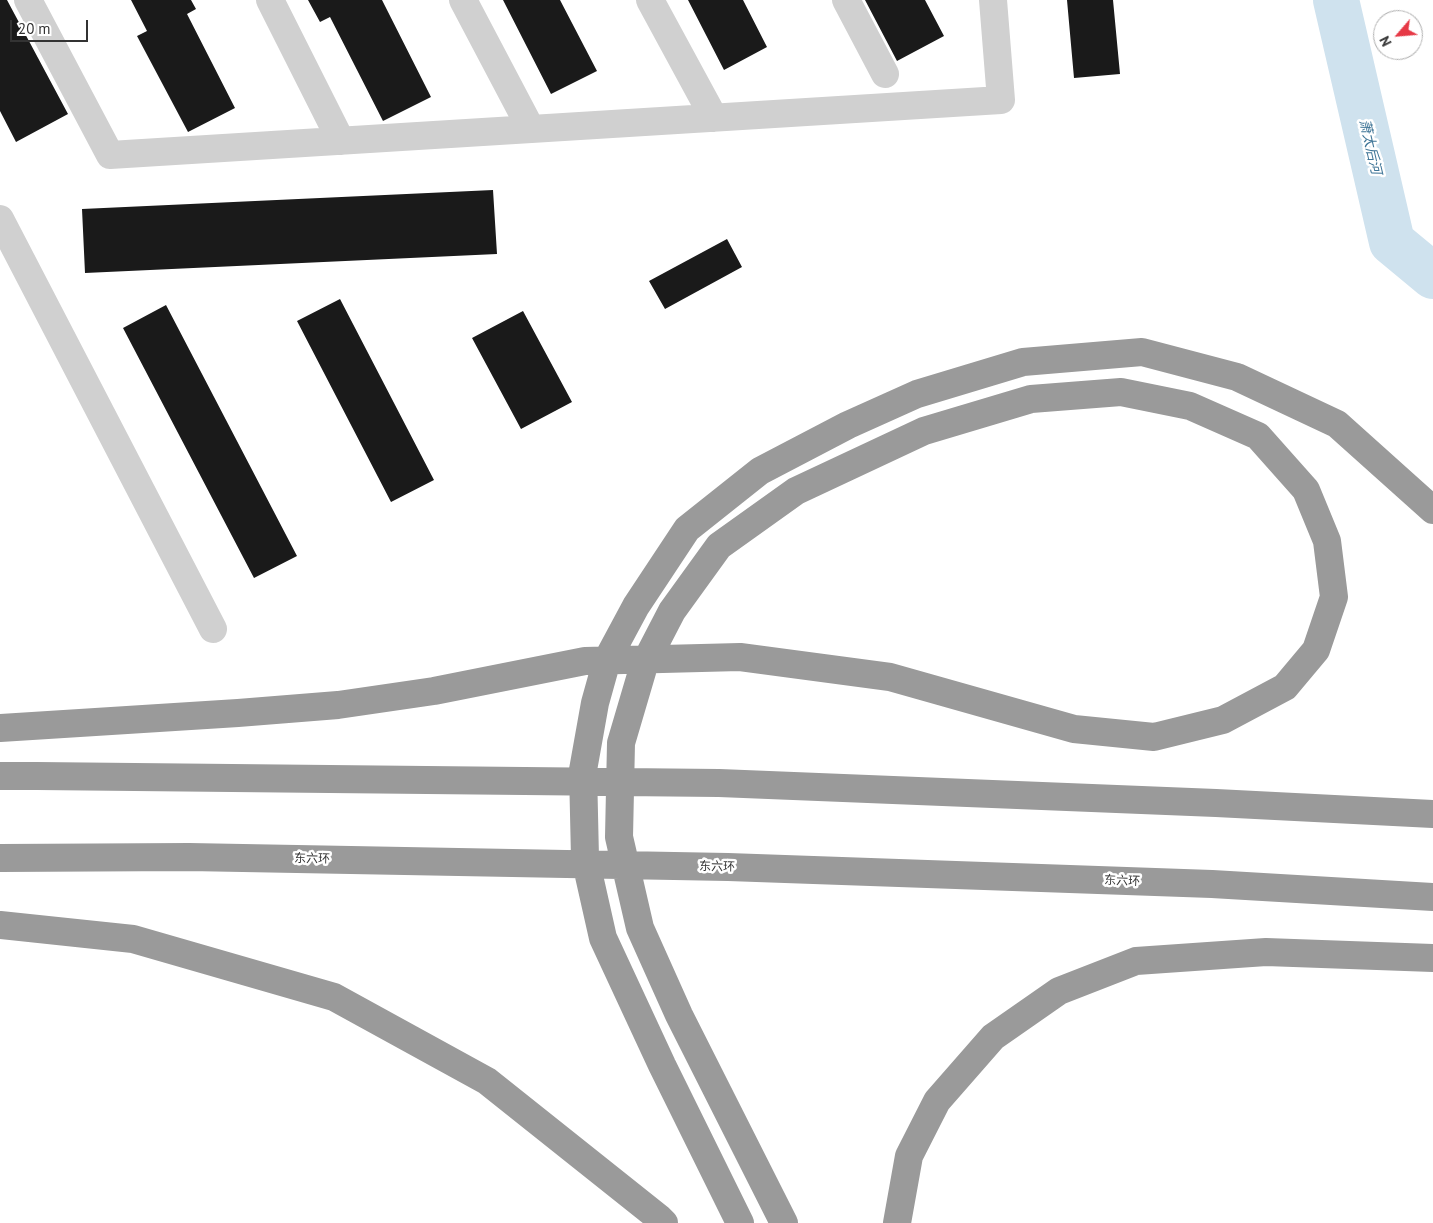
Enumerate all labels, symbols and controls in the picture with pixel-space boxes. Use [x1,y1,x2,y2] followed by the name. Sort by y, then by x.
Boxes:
[12,10,90,42] scale bar
[1373,10,1423,60] north arrow
[18,19,51,38] text: 20 m
[1375,33,1396,50] text: N
[1356,118,1384,176] water label: 萧太后河
[294,851,330,867] street label: 东六环
[699,859,735,875] street label: 东六环
[1104,873,1140,889] street label: 东六环

